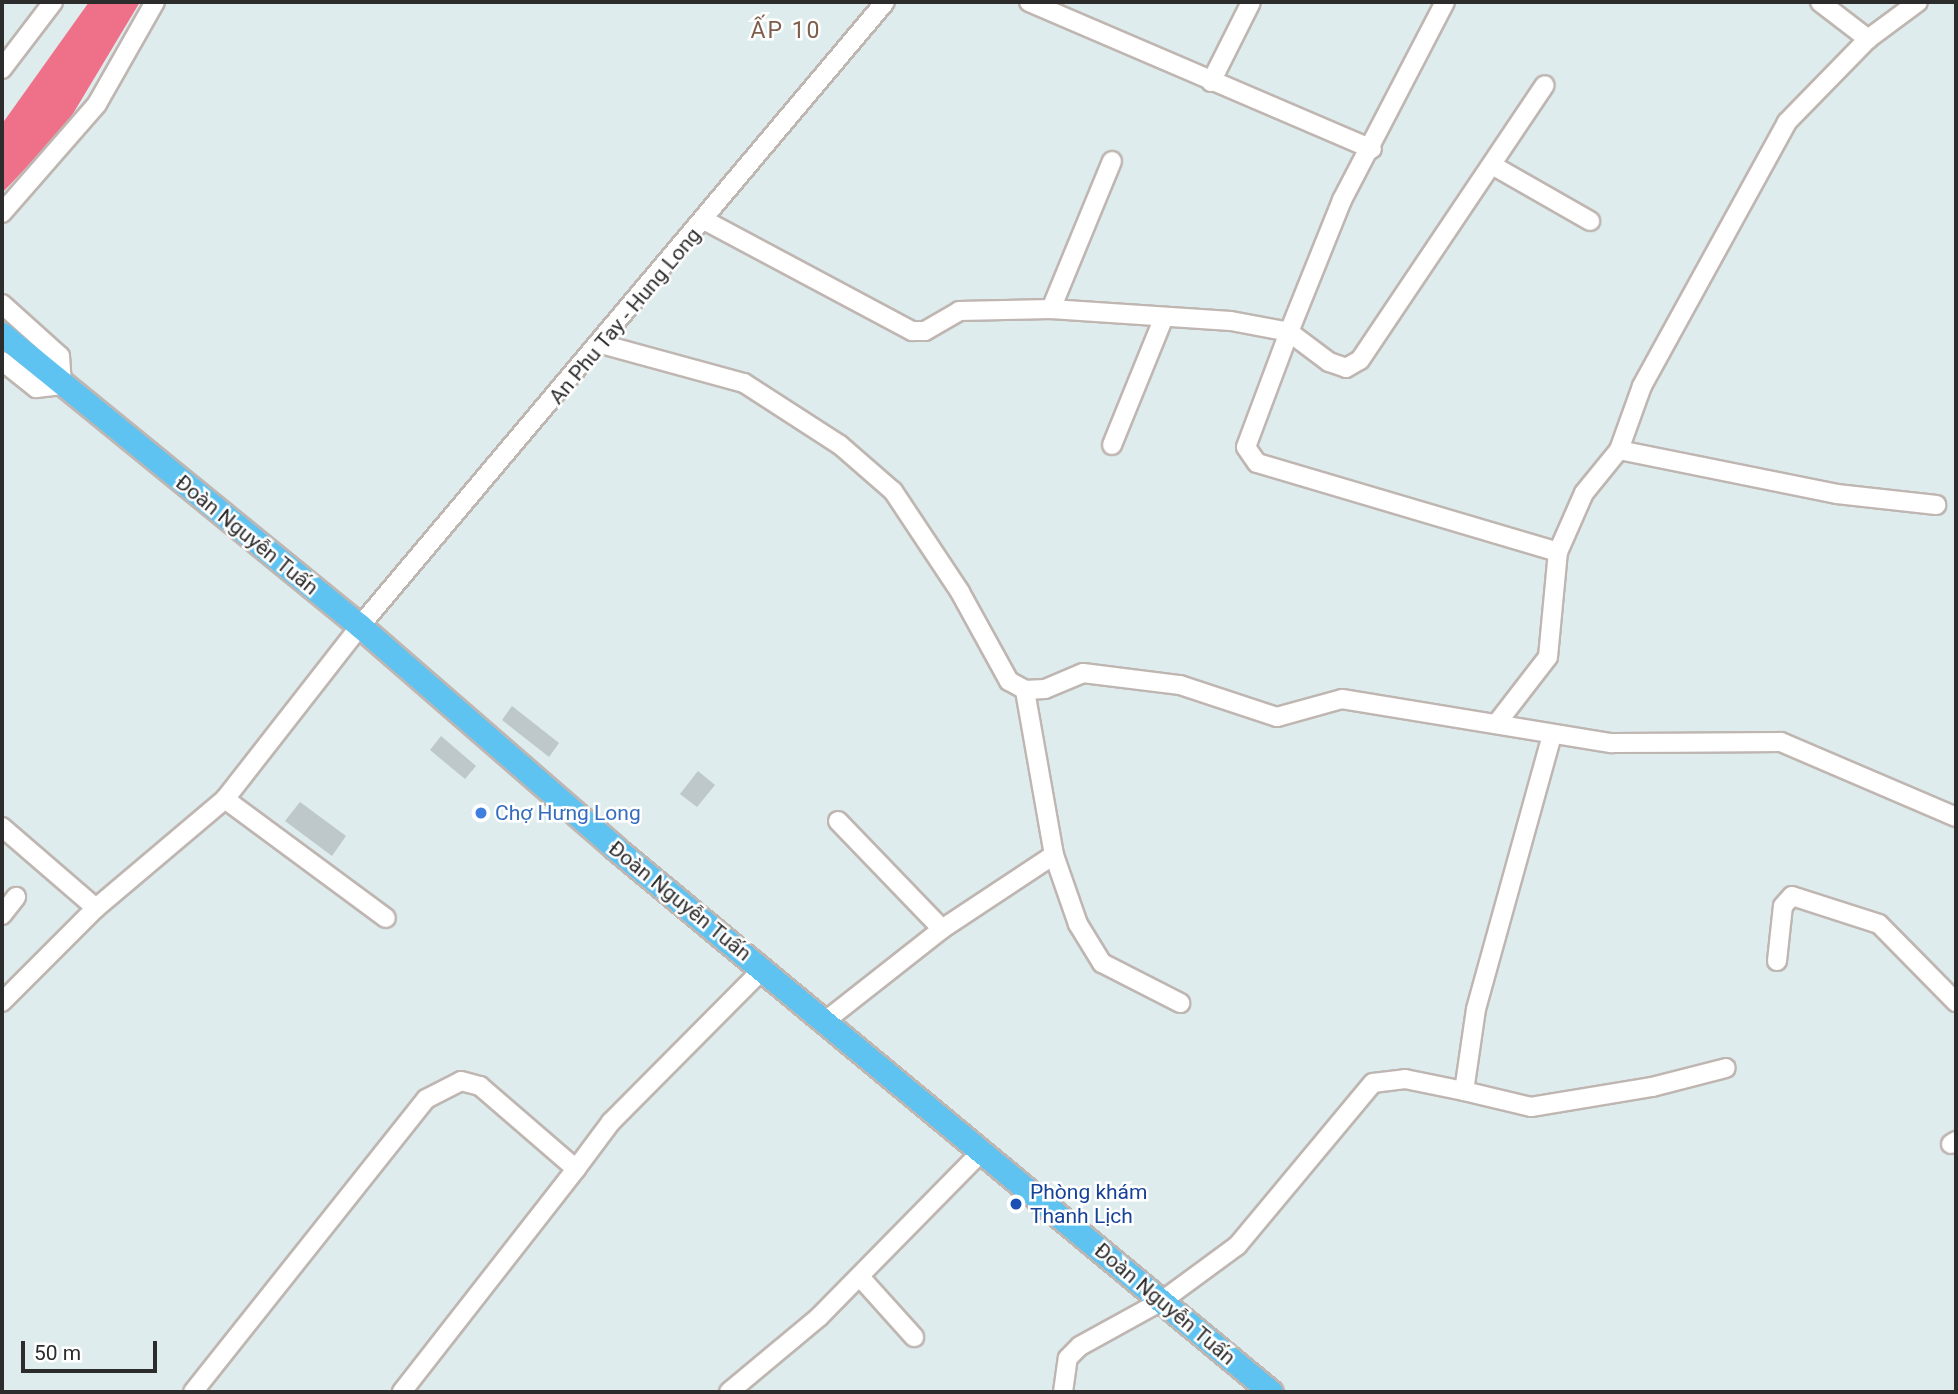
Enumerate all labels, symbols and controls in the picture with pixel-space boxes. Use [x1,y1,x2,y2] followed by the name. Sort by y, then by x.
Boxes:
[751,17,821,45] district label: ẤP 10
[544,223,706,409] street label: An Phu Tay - Hung Long
[170,470,324,600] street label: Đoàn Nguyễn Tuấn
[495,800,641,826] place label: Chợ Hưng Long
[473,805,489,821] marker: Chợ Hưng Long
[603,836,757,966] street label: Đoàn Nguyễn Tuấn
[1030,1179,1147,1229] place label: Phòng khám Thanh Lịch
[1008,1196,1024,1212] marker: Phòng khám Thanh Lịch
[1089,1238,1241,1370] street label: Đoàn Nguyễn Tuấn
[24,1328,161,1372] scale bar
[34,1341,81,1365] text: 50 m

